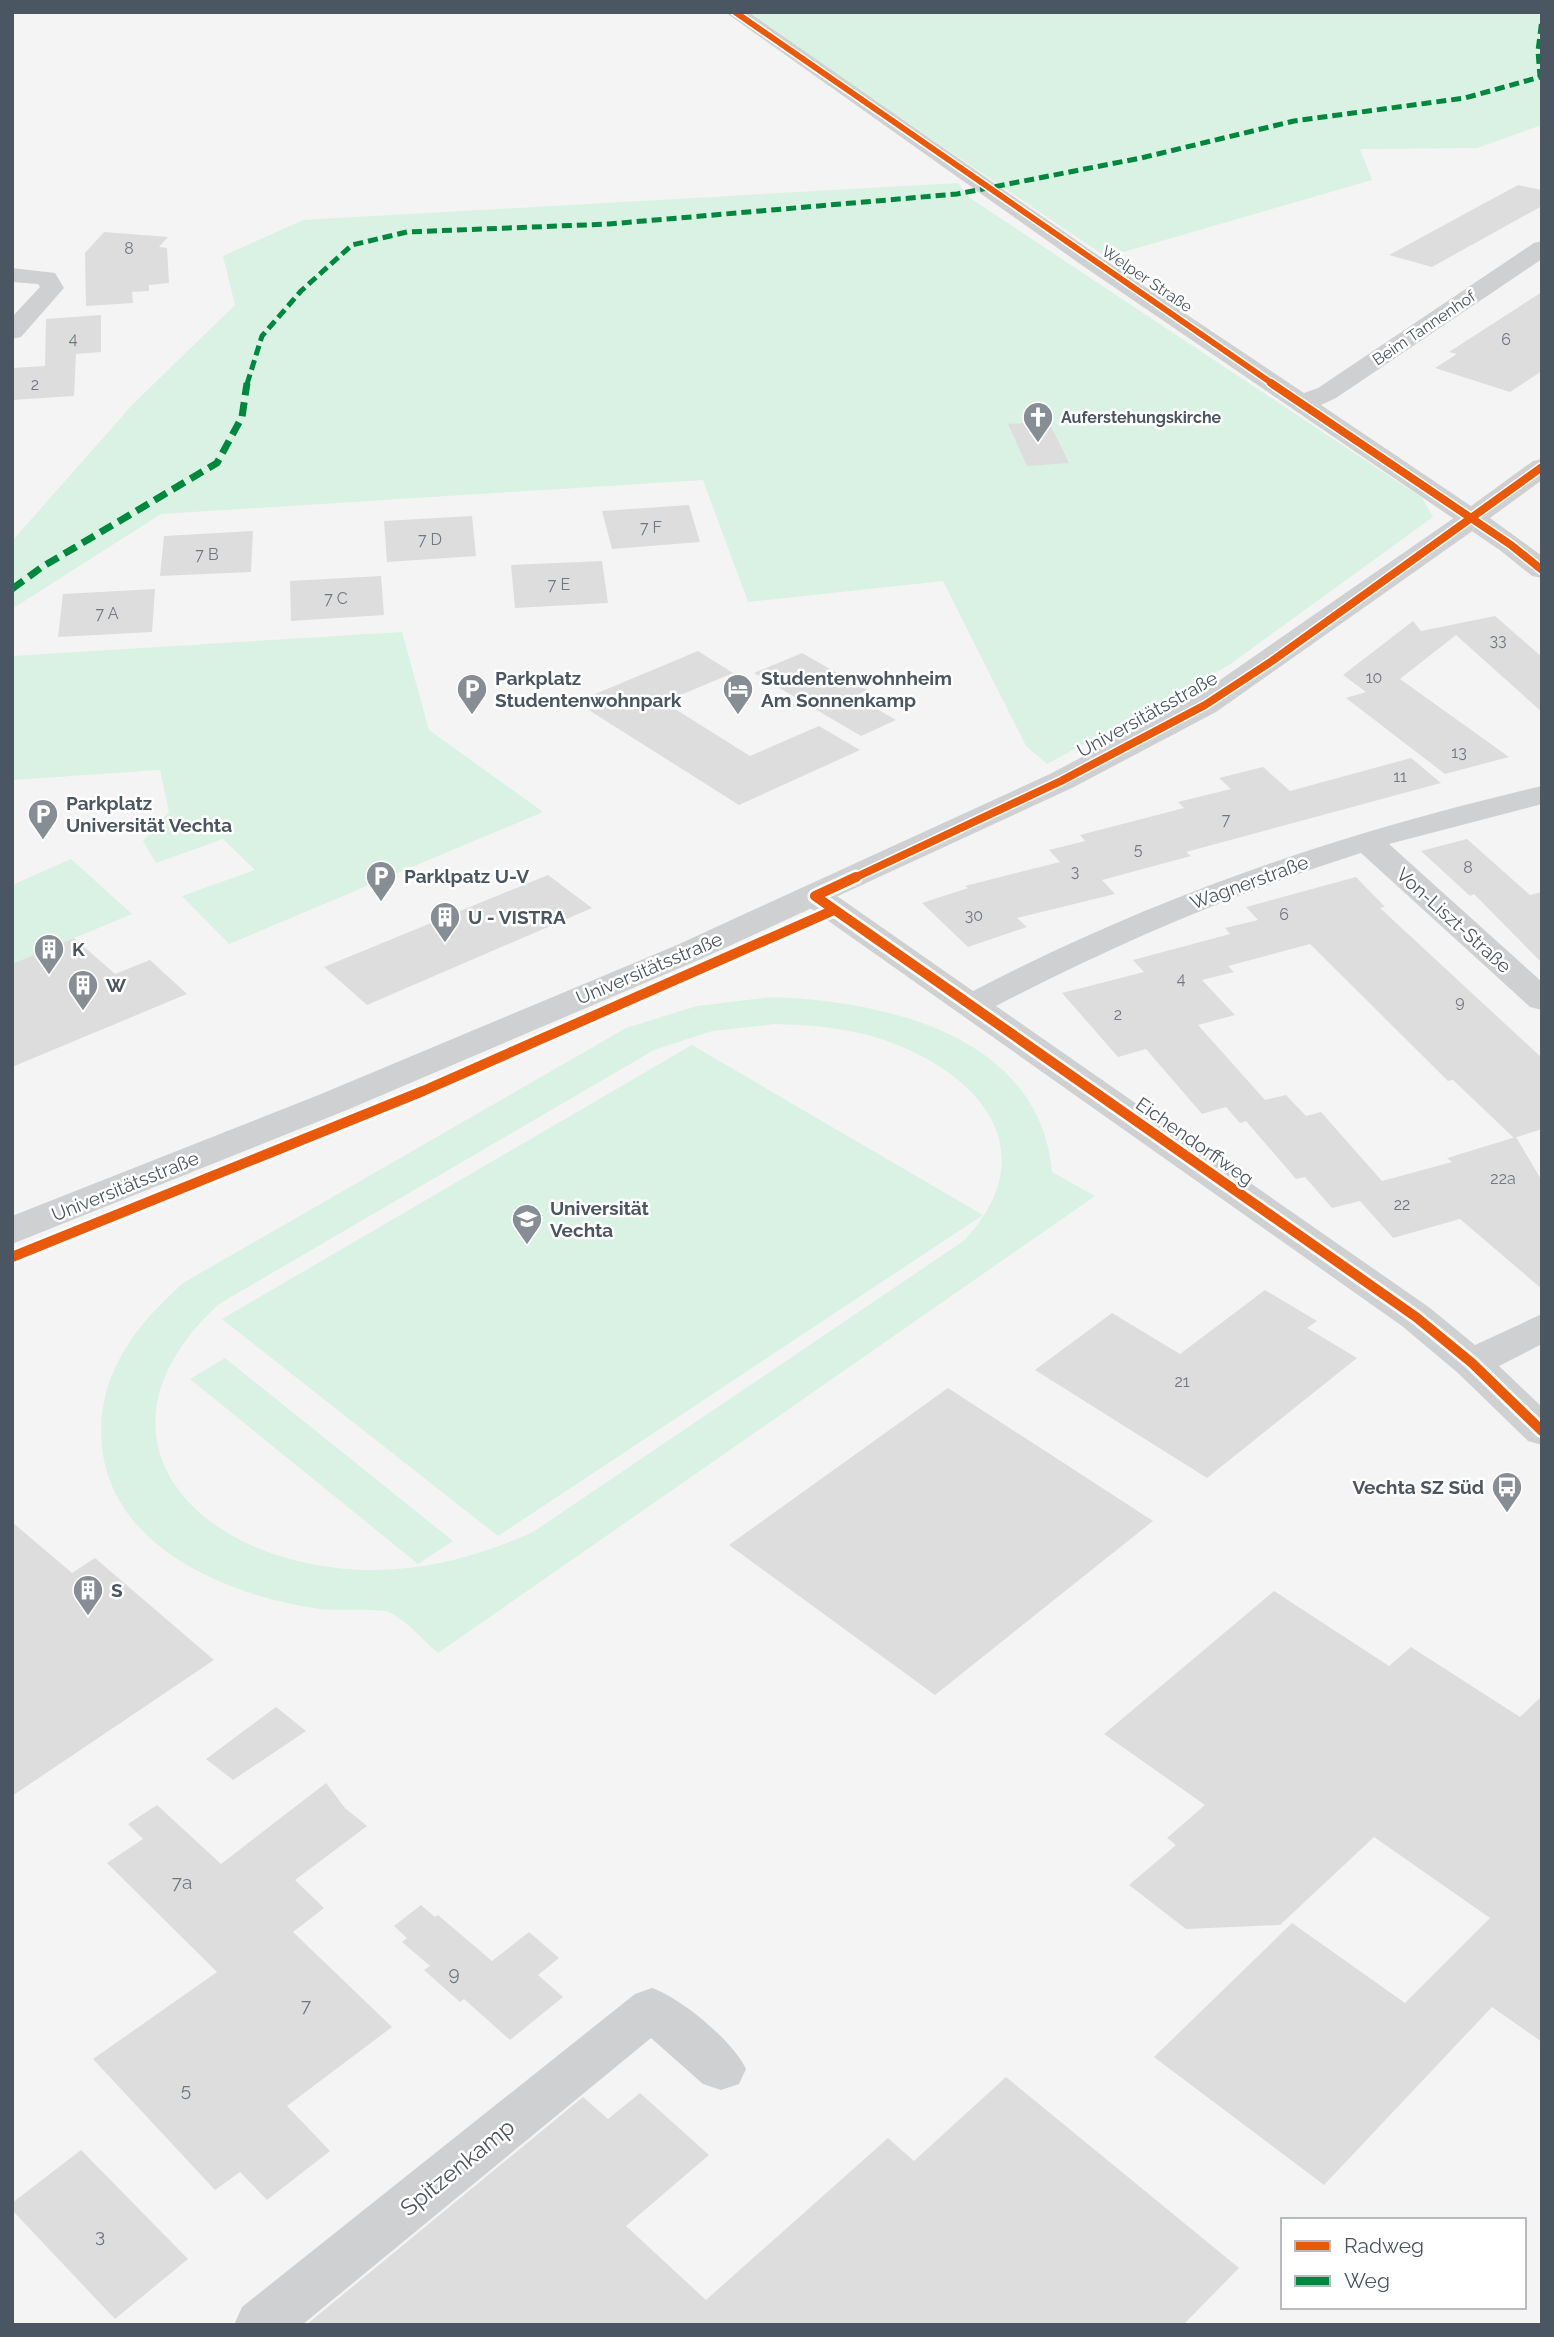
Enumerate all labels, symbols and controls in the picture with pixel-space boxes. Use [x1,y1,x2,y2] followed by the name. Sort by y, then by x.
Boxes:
[124,239,134,258] house number: 8
[1098,242,1196,316] street label: Welper Straße
[1369,286,1480,369] street label: Beim Tannenhof
[69,329,78,348] house number: 4
[1501,330,1511,349] house number: 6
[31,375,39,394] house number: 2
[1021,400,1055,444] church icon: Auferstehungskirche
[1061,408,1222,427] place label: Auferstehungskirche
[640,518,662,537] house number: 7 F
[418,530,442,549] house number: 7 D
[195,545,219,564] house number: 7 B
[548,575,570,594] house number: 7 E
[324,589,348,608] house number: 7 C
[96,604,119,623] house number: 7 A
[1489,631,1507,650] house number: 33
[1073,666,1221,762] street label: Universitätsstraße
[495,667,682,711] place label: Parkplatz Studentenwohnpark
[761,667,952,711] place label: Studentenwohnheim Am Sonnenkamp
[1366,668,1382,687] house number: 10
[455,672,489,716] parking icon: Parkplatz Studentenwohnpark
[721,672,755,716] hotel icon: Studentenwohnheim Am Sonnenkamp
[1451,743,1467,762] house number: 13
[1393,767,1407,786] house number: 11
[66,792,232,836] place label: Parkplatz Universität Vechta
[26,797,60,841] parking icon: Parkplatz Universität Vechta
[1222,810,1231,829] house number: 7
[1134,840,1143,859] house number: 5
[1187,850,1311,914] street label: Wagnerstraße
[1463,858,1473,877] house number: 8
[364,859,398,903] parking icon: Parklpatz U-V
[1071,862,1079,881] house number: 3
[1392,863,1516,977] street label: Von-Liszt-Straße
[404,865,529,887] place label: Parklpatz U-V
[428,900,462,944] building icon: U - VISTRA
[1279,905,1289,924] house number: 6
[468,906,566,928] place label: U - VISTRA
[965,906,983,925] house number: 30
[573,927,725,1009] street label: Universitätsstraße
[32,932,66,976] building icon: K
[72,938,85,960] place label: K
[66,968,100,1012] building icon: W
[1177,969,1186,988] house number: 4
[106,974,127,996] place label: W
[1455,992,1465,1011] house number: 9
[1114,1005,1122,1024] house number: 2
[1132,1092,1258,1190] street label: Eichendorffweg
[48,1146,202,1226] street label: Universitätsstraße
[1490,1169,1516,1188] house number: 22a
[1394,1195,1410,1214] house number: 22
[550,1197,650,1241] place label: Universität Vechta
[510,1202,544,1246] school or university icon: Universität Vechta
[1174,1372,1190,1391] house number: 21
[1490,1470,1524,1514] bus stop icon: Vechta SZ Süd
[1352,1476,1484,1498] place label: Vechta SZ Süd
[71,1573,105,1617] building icon: S
[111,1579,123,1601] place label: S
[172,1871,192,1893] house number: 7a
[448,1962,460,1984] house number: 9
[301,1994,311,2016] house number: 7
[181,2078,191,2100] house number: 5
[395,2113,519,2221] street label: Spitzenkamp
[1281,2218,1526,2309] legend
[95,2224,105,2246] house number: 3
[1344,2233,1424,2258] text: Radweg
[1344,2268,1390,2293] text: Weg

